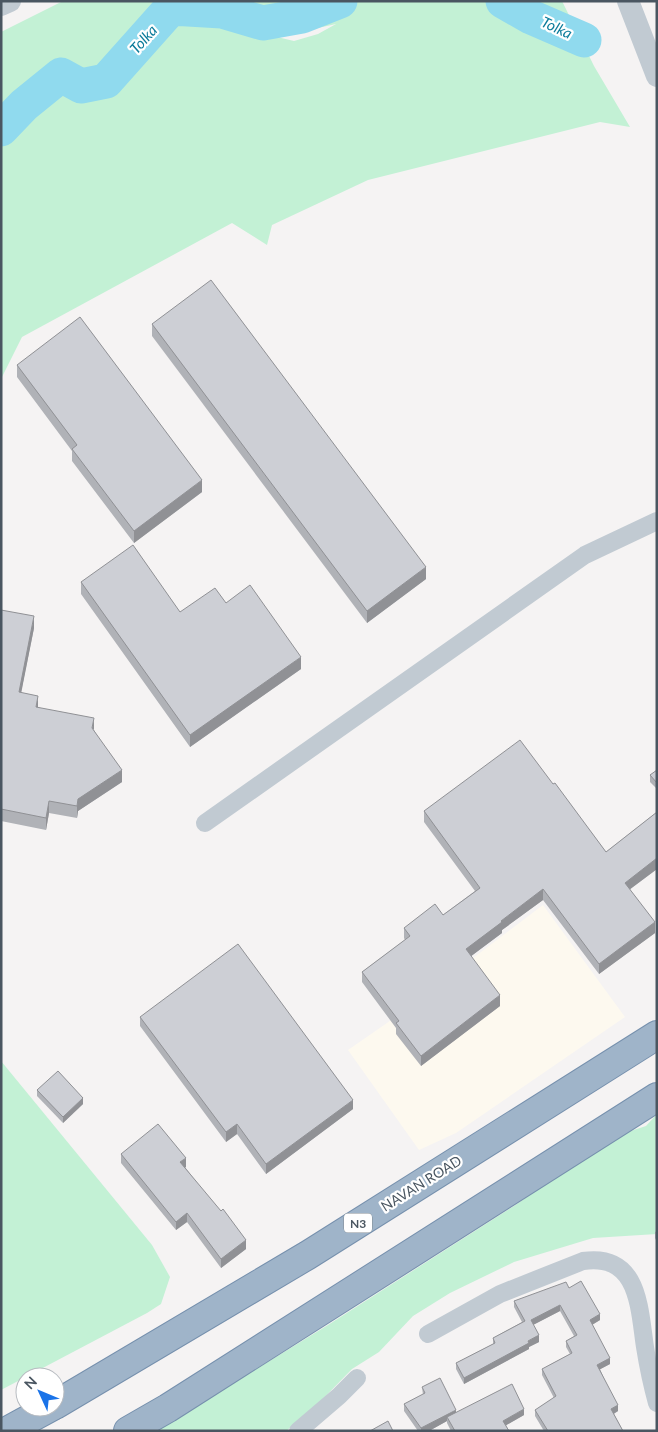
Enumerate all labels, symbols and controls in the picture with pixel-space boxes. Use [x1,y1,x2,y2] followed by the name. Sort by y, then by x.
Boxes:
[539,12,576,42] water label: Tolka
[126,21,161,57] water label: Tolka
[378,1152,464,1214] street label: NAVAN ROAD
[344,1214,372,1232] road number: N3
[15,1367,65,1417] north arrow
[20,1373,40,1392] text: N

